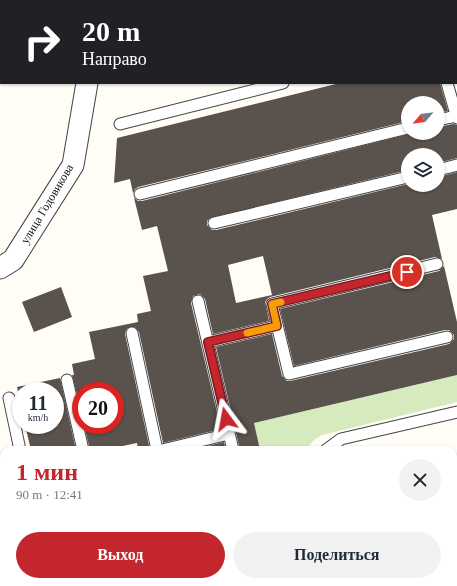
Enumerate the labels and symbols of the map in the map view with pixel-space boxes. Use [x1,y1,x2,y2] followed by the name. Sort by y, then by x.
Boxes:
[401,96,445,140] north arrow
[18,161,77,246] street label: улица Годовикова
[390,255,424,289] pin
[72,382,124,434] speed limit sign: 20
[205,398,247,440] position arrow

